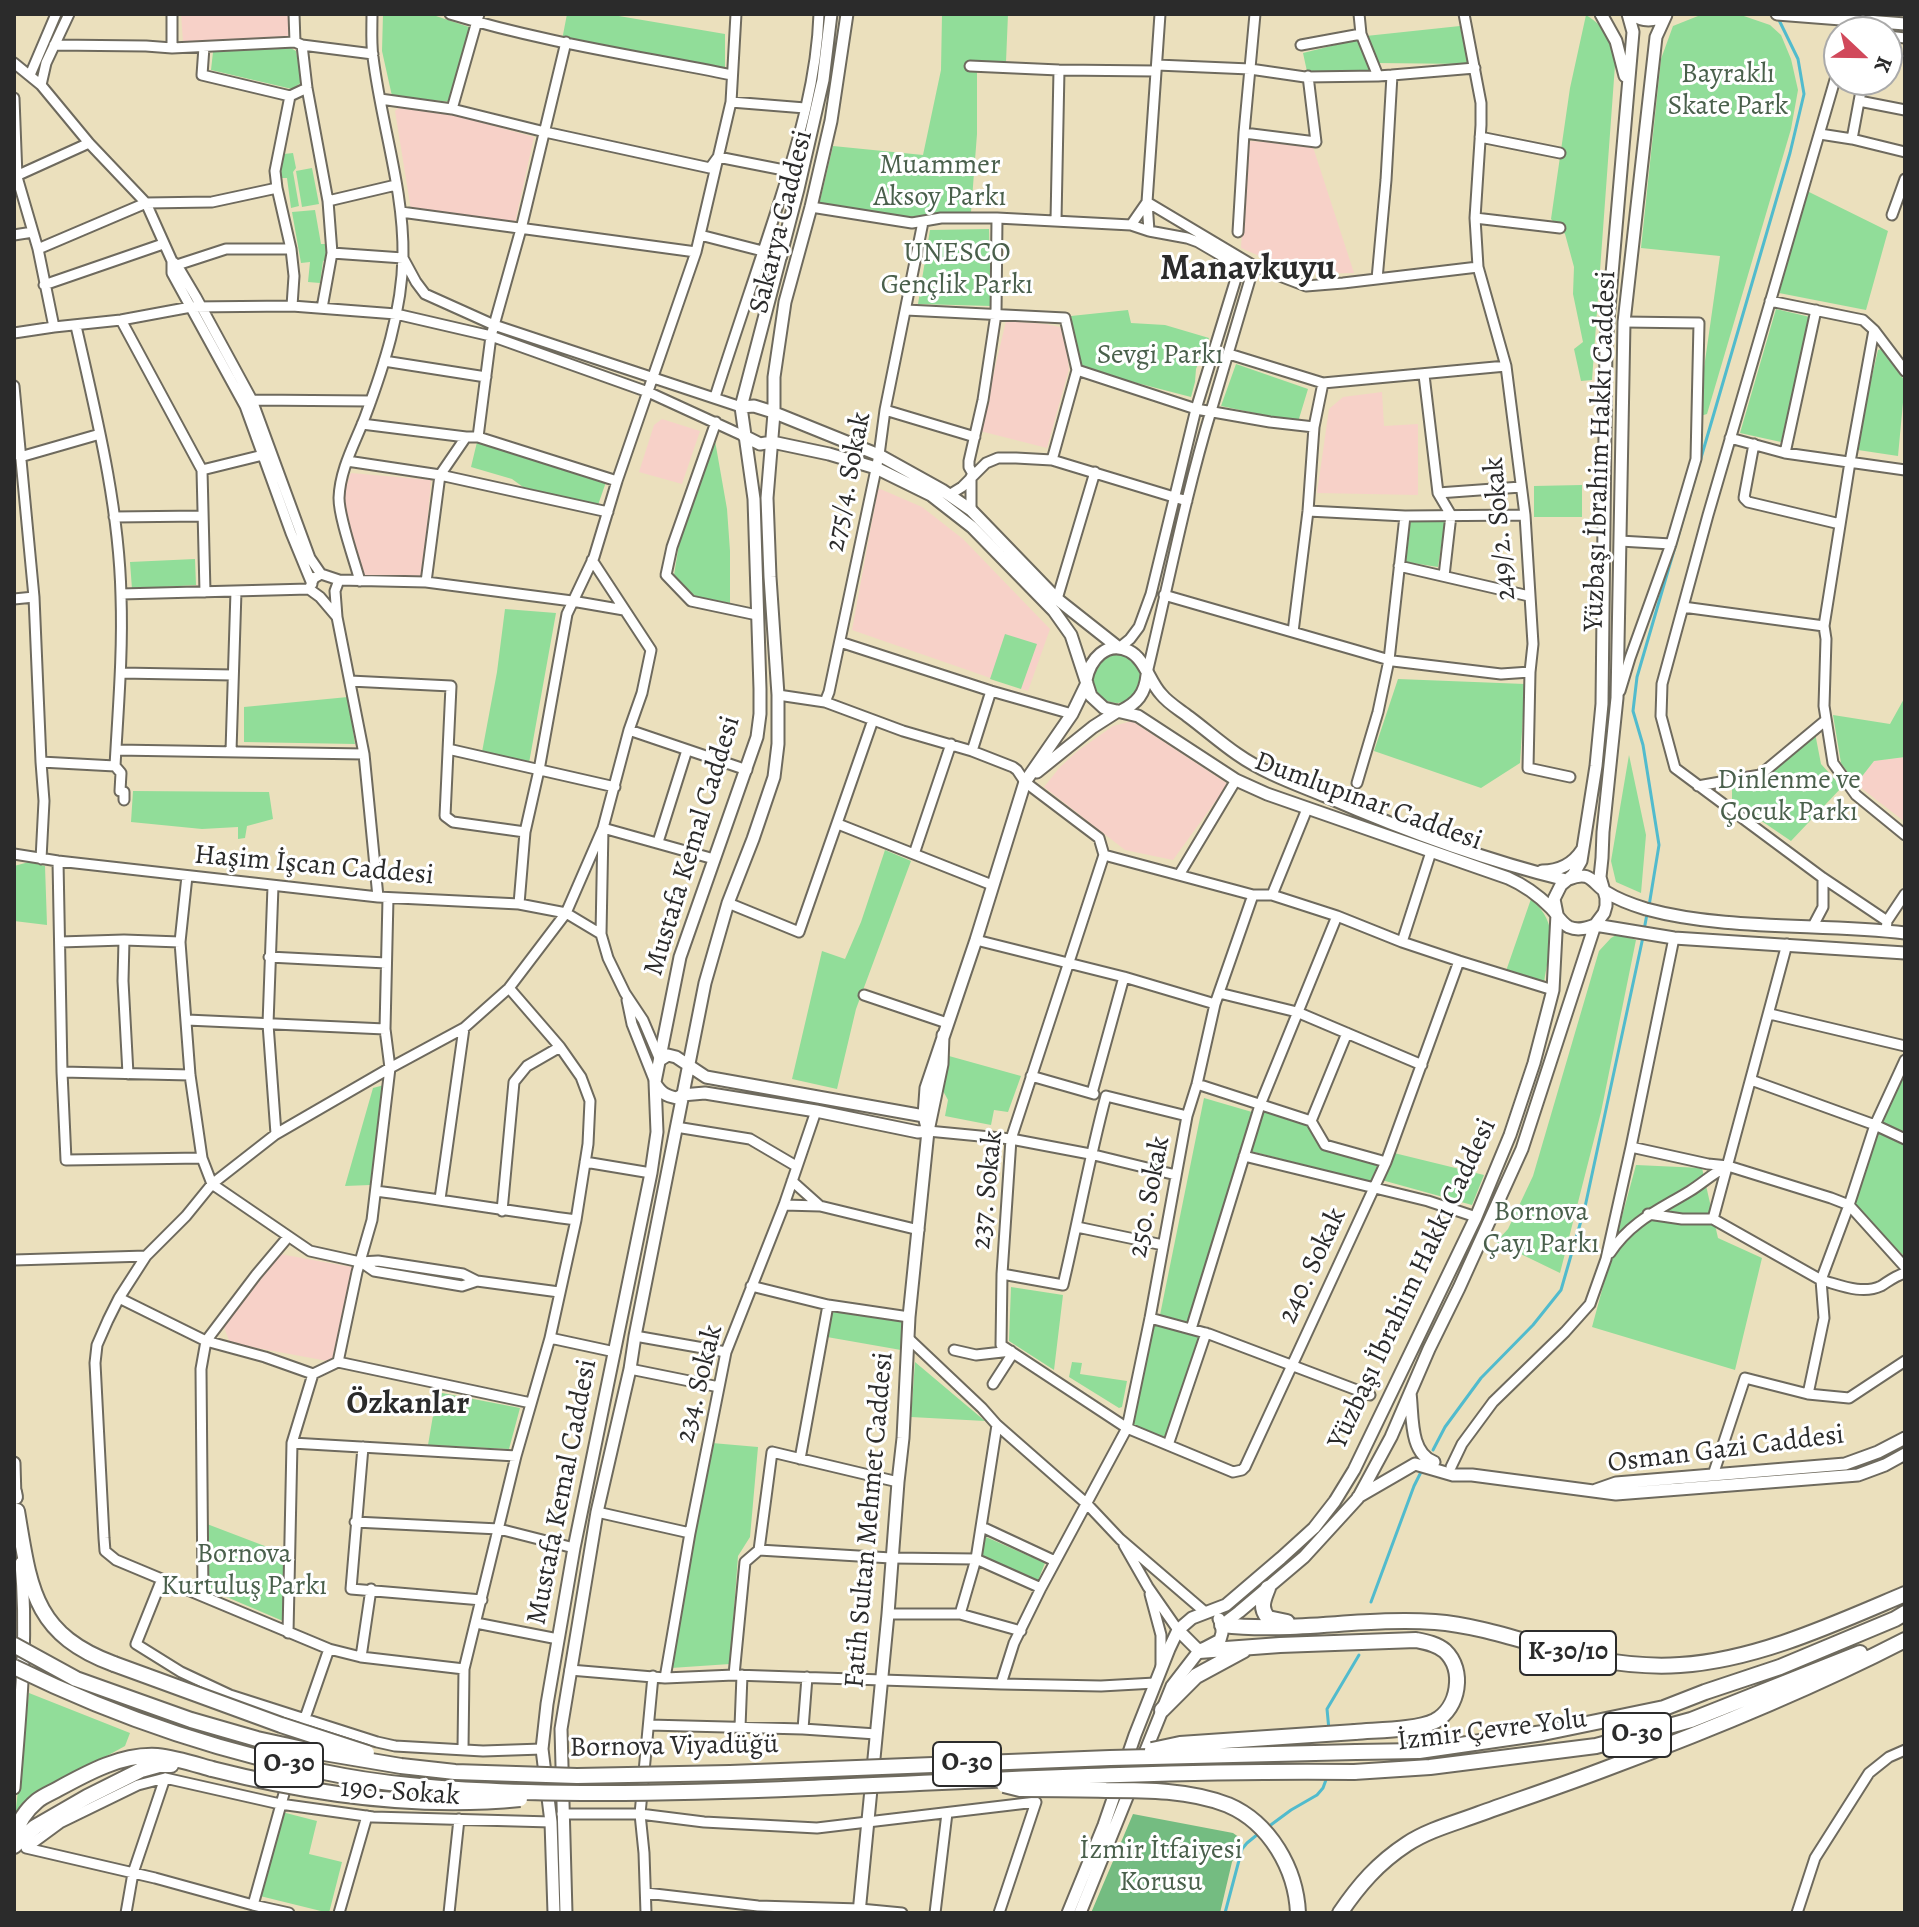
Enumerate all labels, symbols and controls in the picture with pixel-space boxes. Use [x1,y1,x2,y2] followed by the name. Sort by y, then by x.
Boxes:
[1823,16,1903,96] north arrow
[1867,52,1900,77] text: K
[1668,58,1788,124] park label: Bayraklı Skate Park
[743,127,821,317] street label: Sakarya Caddesi
[874,149,1006,215] park label: Muammer Aksoy Parkı
[881,237,1033,303] park label: UNESCO Gençlik Parkı
[1160,248,1336,292] district label: Manavkuyu
[1578,270,1624,632] street label: Yüzbaşı İbrahim Hakkı Caddesi
[1097,339,1223,373] park label: Sevgi Parkı
[819,409,879,555] street label: 275/4. Sokak
[1478,456,1524,602] street label: 249/2. Sokak
[638,712,748,980] street label: Mustafa Kemal Caddesi
[1250,745,1486,859] street label: Dumlupınar Caddesi
[1717,764,1861,830] park label: Dinlenme ve Çocuk Parkı
[193,839,435,893] street label: Haşim İşcan Caddesi
[1322,1113,1504,1455] street label: Yüzbaşı İbrahim Hakkı Caddesi
[965,1129,1011,1251] street label: 237. Sokak
[1122,1133,1178,1261] street label: 250. Sokak
[1483,1196,1599,1262] park label: Bornova Çayı Parkı
[1272,1203,1354,1329] street label: 240. Sokak
[669,1322,731,1446] street label: 234. Sokak
[839,1350,901,1690] street label: Fatih Sultan Mehmet Caddesi
[521,1356,605,1628] street label: Mustafa Kemal Caddesi
[347,1386,469,1424] district label: Özkanlar
[1606,1419,1846,1481] street label: Osman Gazi Caddesi
[161,1538,327,1604] park label: Bornova Kurtuluş Parkı
[1520,1631,1616,1675] road number: K-30/10
[1395,1703,1589,1759] street label: İzmir Çevre Yolu
[1603,1713,1671,1757] road number: O-30
[569,1728,779,1766] street label: Bornova Viyadüğü
[933,1742,1001,1786] road number: O-30
[255,1743,323,1787] road number: O-30
[339,1772,461,1814] street label: 190. Sokak
[1079,1834,1243,1900] park label: İzmir İtfaiyesi Korusu

